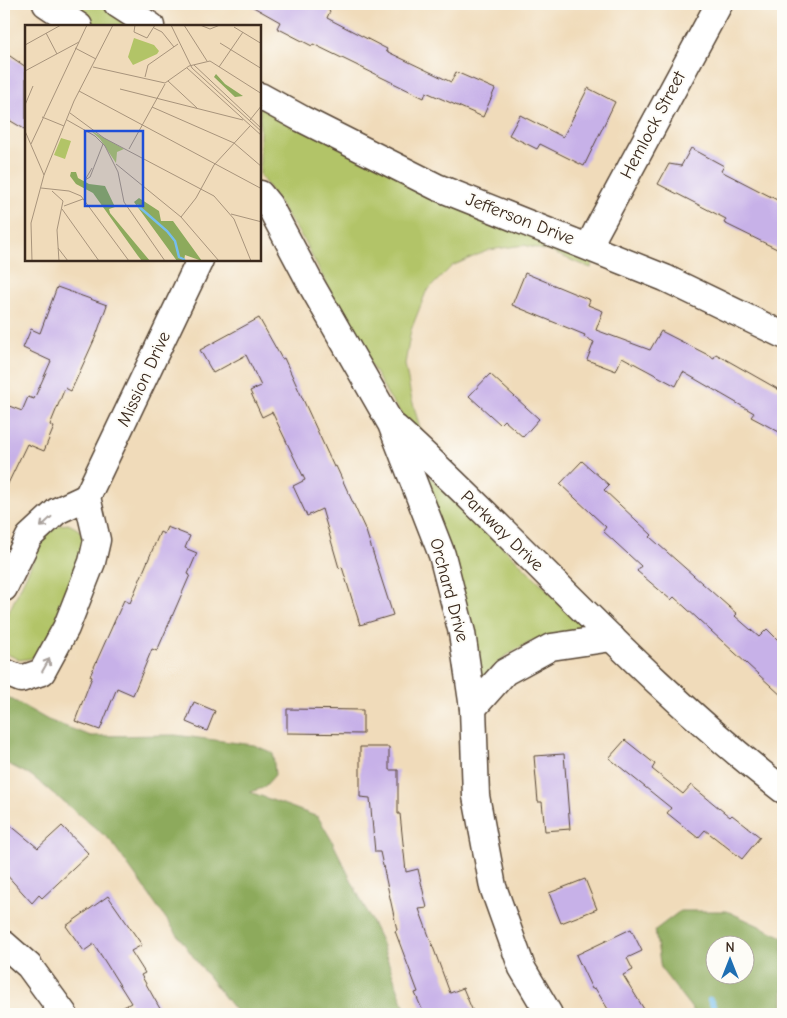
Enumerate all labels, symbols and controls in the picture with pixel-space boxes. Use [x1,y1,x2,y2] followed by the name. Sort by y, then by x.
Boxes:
[25,25,261,261] inset map
[616,67,691,182] street label: Hemlock Street
[463,189,577,249] street label: Jefferson Drive
[113,328,175,430] street label: Mission Drive
[456,486,548,576] street label: Parkway Drive
[39,516,52,528] one-way arrow
[425,536,473,644] street label: Orchard Drive
[41,657,51,672] one-way arrow
[704,936,754,986] north arrow
[725,939,735,956] text: N

